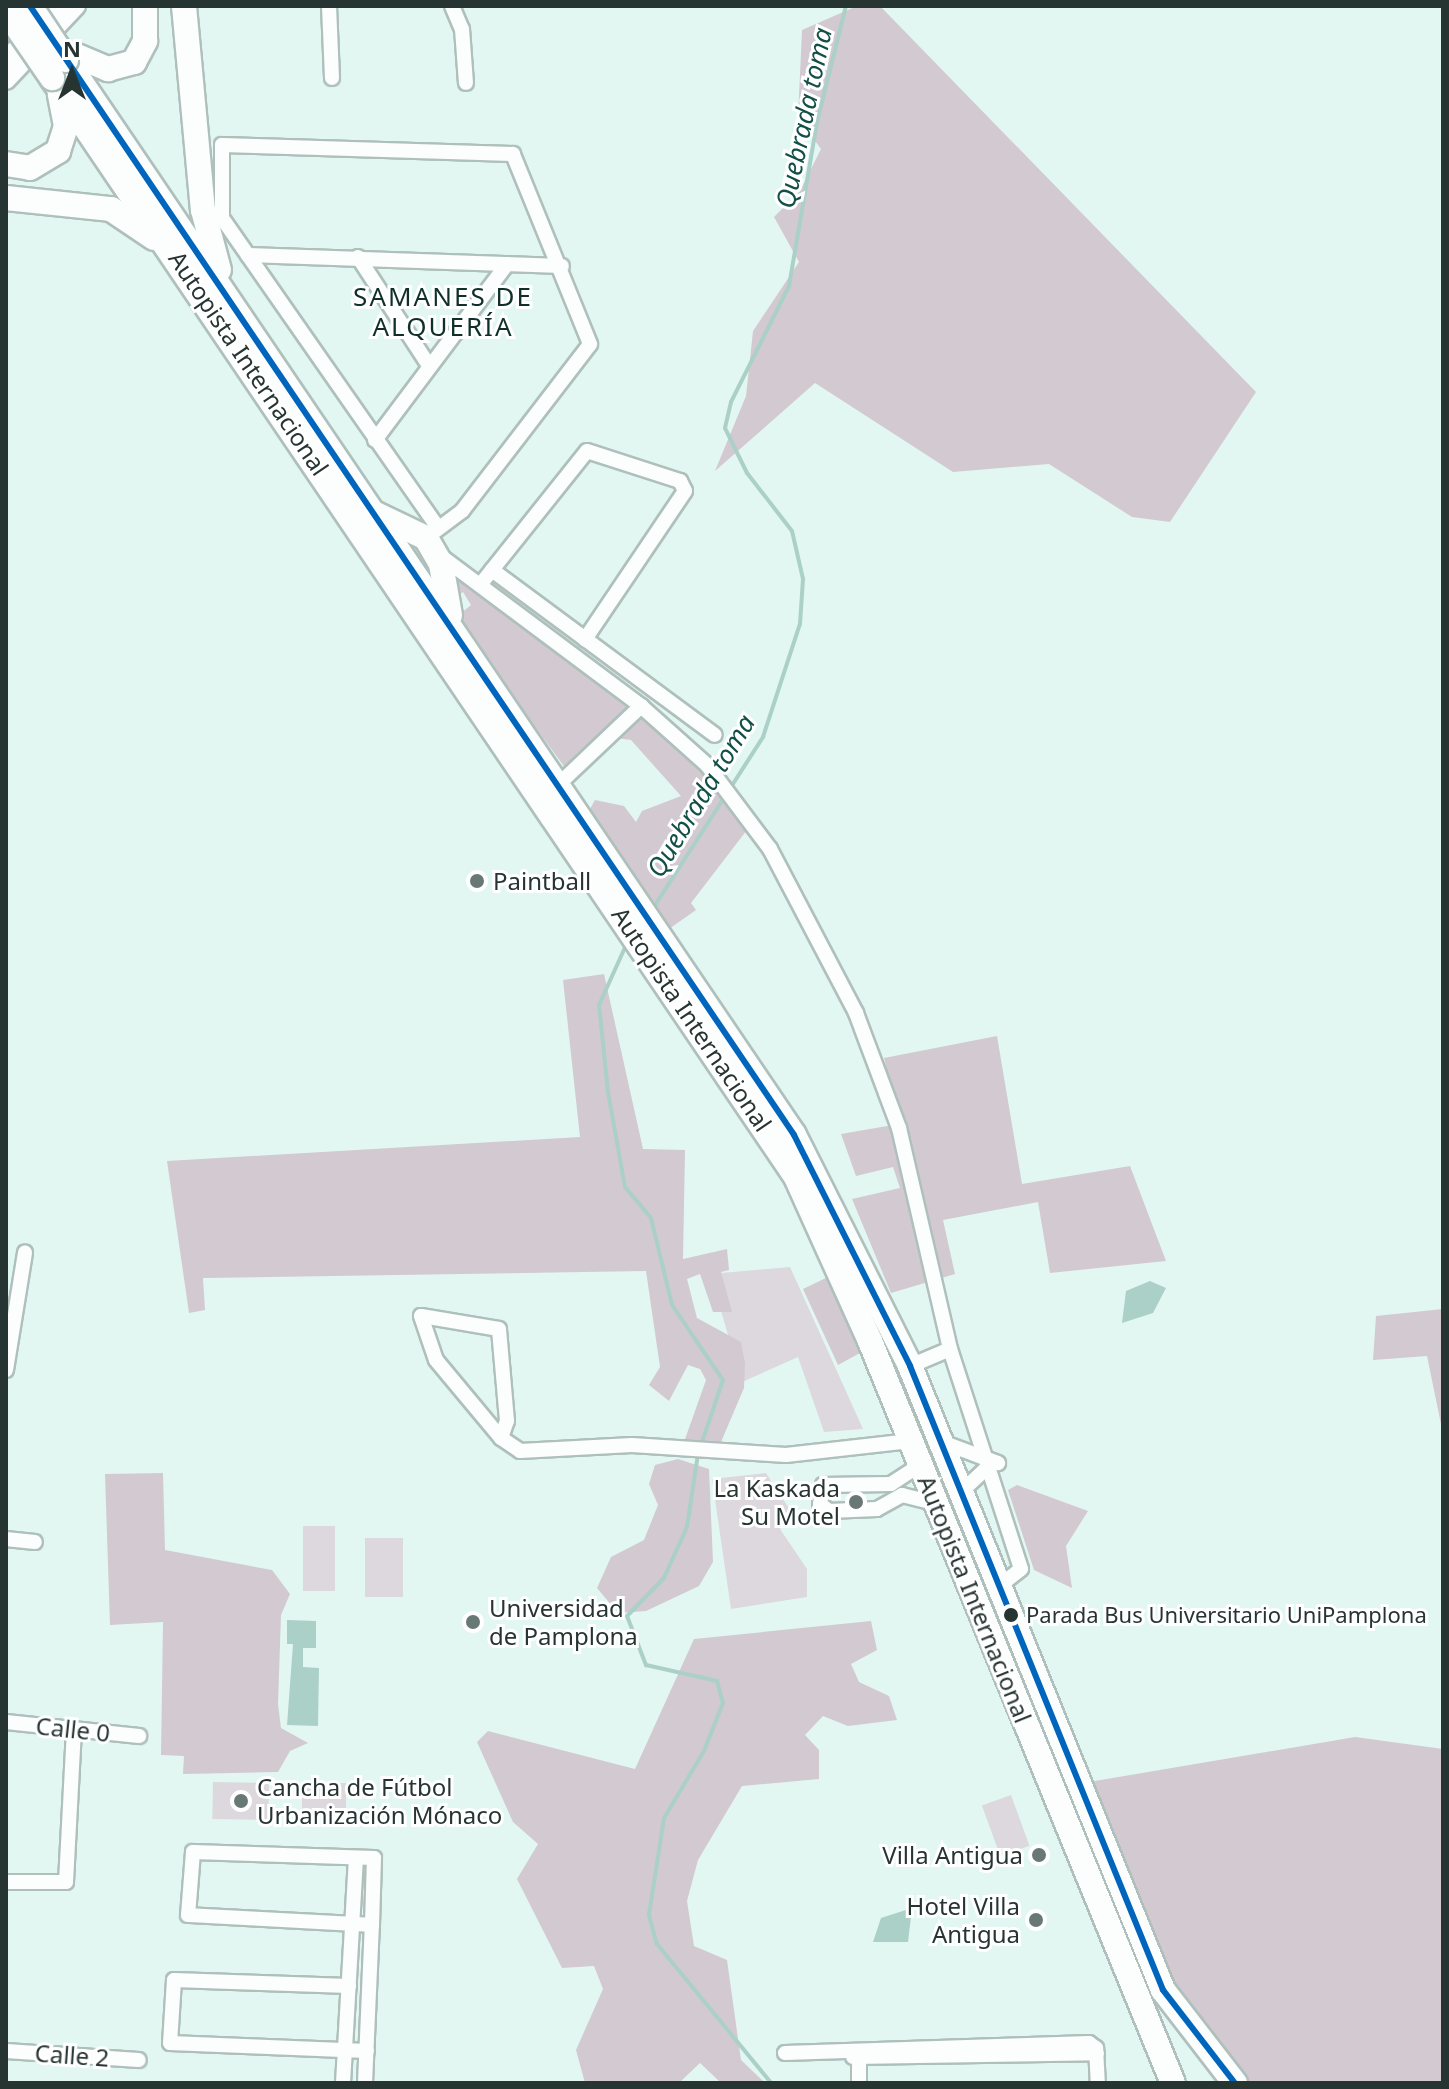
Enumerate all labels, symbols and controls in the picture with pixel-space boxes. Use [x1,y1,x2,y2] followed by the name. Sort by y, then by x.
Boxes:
[770,25,838,211] water label: Quebrada toma
[32,32,112,112] north arrow
[63,33,81,63] text: N
[163,245,335,481] street label: Autopista Internacional
[353,281,533,342] district label: SAMANES DE ALQUERÍA
[640,709,762,883] water label: Quebrada toma
[493,867,591,895] place label: Paintball
[468,872,486,890] marker: Paintball
[606,901,778,1137] street label: Autopista Internacional
[912,1471,1038,1727] street label: Autopista Internacional
[713,1474,840,1530] place label: La Kaskada Su Motel
[847,1493,865,1511] marker: La Kaskada Su Motel
[489,1594,638,1650] place label: Universidad de Pamplona
[1026,1602,1427,1628] place label: Parada Bus Universitario UniPamplona
[1003,1607,1019,1623] marker: Parada Bus Universitario UniPamplona
[464,1613,482,1631] marker: Universidad de Pamplona
[34,1711,112,1747] street label: Calle 0
[257,1773,502,1829] place label: Cancha de Fútbol Urbanización Mónaco
[232,1792,250,1810] marker: Cancha de Fútbol Urbanización Mónaco
[882,1841,1023,1869] place label: Villa Antigua
[1030,1846,1048,1864] marker: Villa Antigua
[907,1892,1020,1948] place label: Hotel Villa Antigua
[1027,1911,1045,1929] marker: Hotel Villa Antigua
[34,2038,110,2072] street label: Calle 2

